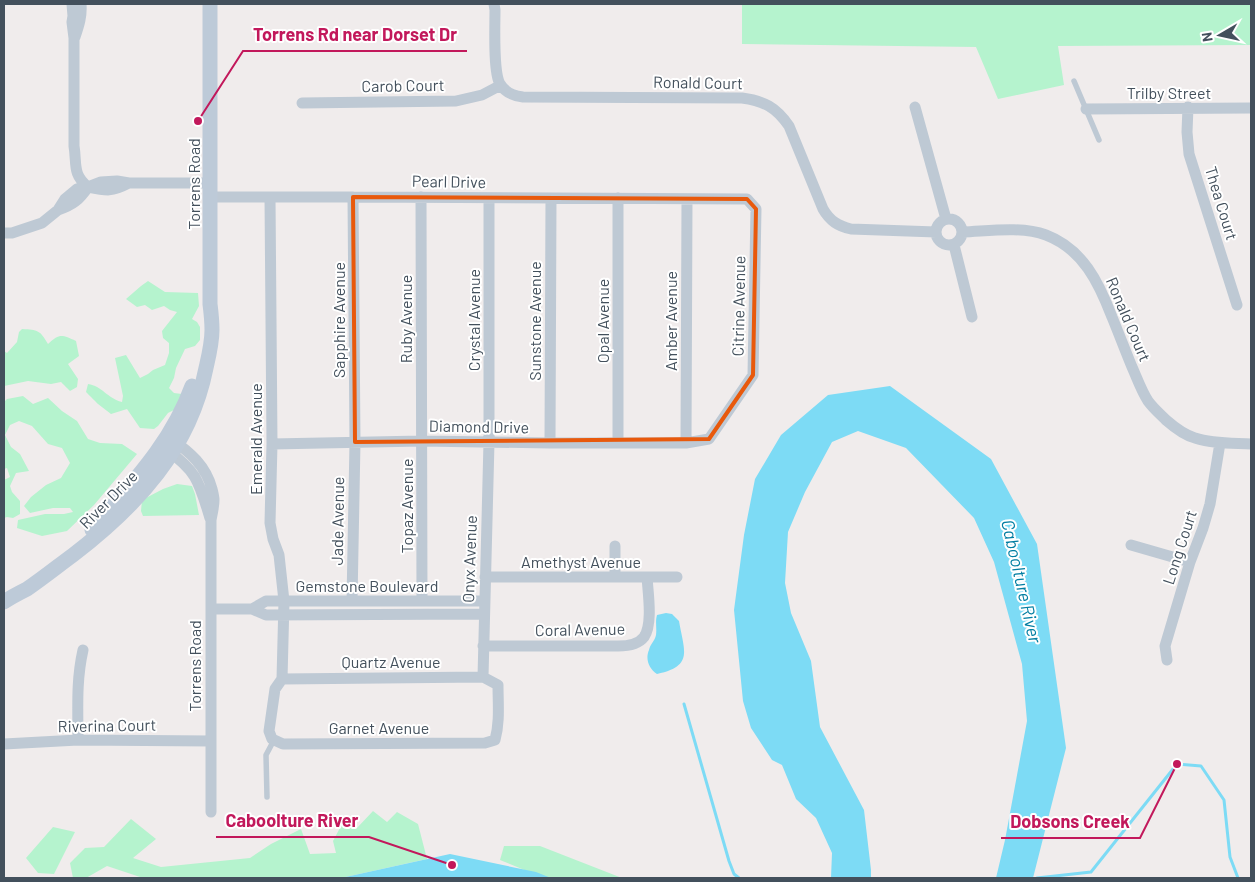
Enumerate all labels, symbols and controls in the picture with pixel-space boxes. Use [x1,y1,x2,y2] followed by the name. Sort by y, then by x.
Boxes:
[1195,10,1245,60] north arrow
[243,18,467,51] callout: Torrens Rd near Dorset Dr
[253,23,457,45] text: Torrens Rd near Dorset Dr
[1198,31,1216,43] text: N
[653,72,743,92] street label: Ronald Court
[361,75,445,95] street label: Carob Court
[1127,83,1211,102] street label: Trilby Street
[184,138,203,230] street label: Torrens Road
[1202,164,1242,242] street label: Thea Court
[412,171,486,191] street label: Pearl Drive
[728,256,748,356] street label: Citrine Avenue
[525,261,544,381] street label: Sunstone Avenue
[329,262,348,378] street label: Sapphire Avenue
[464,269,483,371] street label: Crystal Avenue
[661,271,680,371] street label: Amber Avenue
[1103,274,1155,364] street label: Ronald Court
[396,275,415,363] street label: Ruby Avenue
[593,279,612,363] street label: Opal Avenue
[246,383,265,495] street label: Emerald Avenue
[429,416,529,436] street label: Diamond Drive
[397,459,416,553] street label: Topaz Avenue
[75,466,141,532] street label: River Drive
[327,476,347,566] street label: Jade Avenue
[1158,507,1200,587] street label: Long Court
[458,515,480,603] street label: Onyx Avenue
[997,517,1047,645] water label: Caboolture River
[521,552,641,571] street label: Amethyst Avenue
[295,576,439,595] street label: Gemstone Boulevard
[535,619,625,639] street label: Coral Avenue
[185,620,204,712] street label: Torrens Road
[341,652,441,671] street label: Quartz Avenue
[58,715,156,735] street label: Riverina Court
[329,718,429,737] street label: Garnet Avenue
[216,804,369,837] callout: Caboolture River
[1001,805,1140,838] callout: Dobsons Creek
[226,809,359,831] text: Caboolture River
[1010,810,1130,832] text: Dobsons Creek

